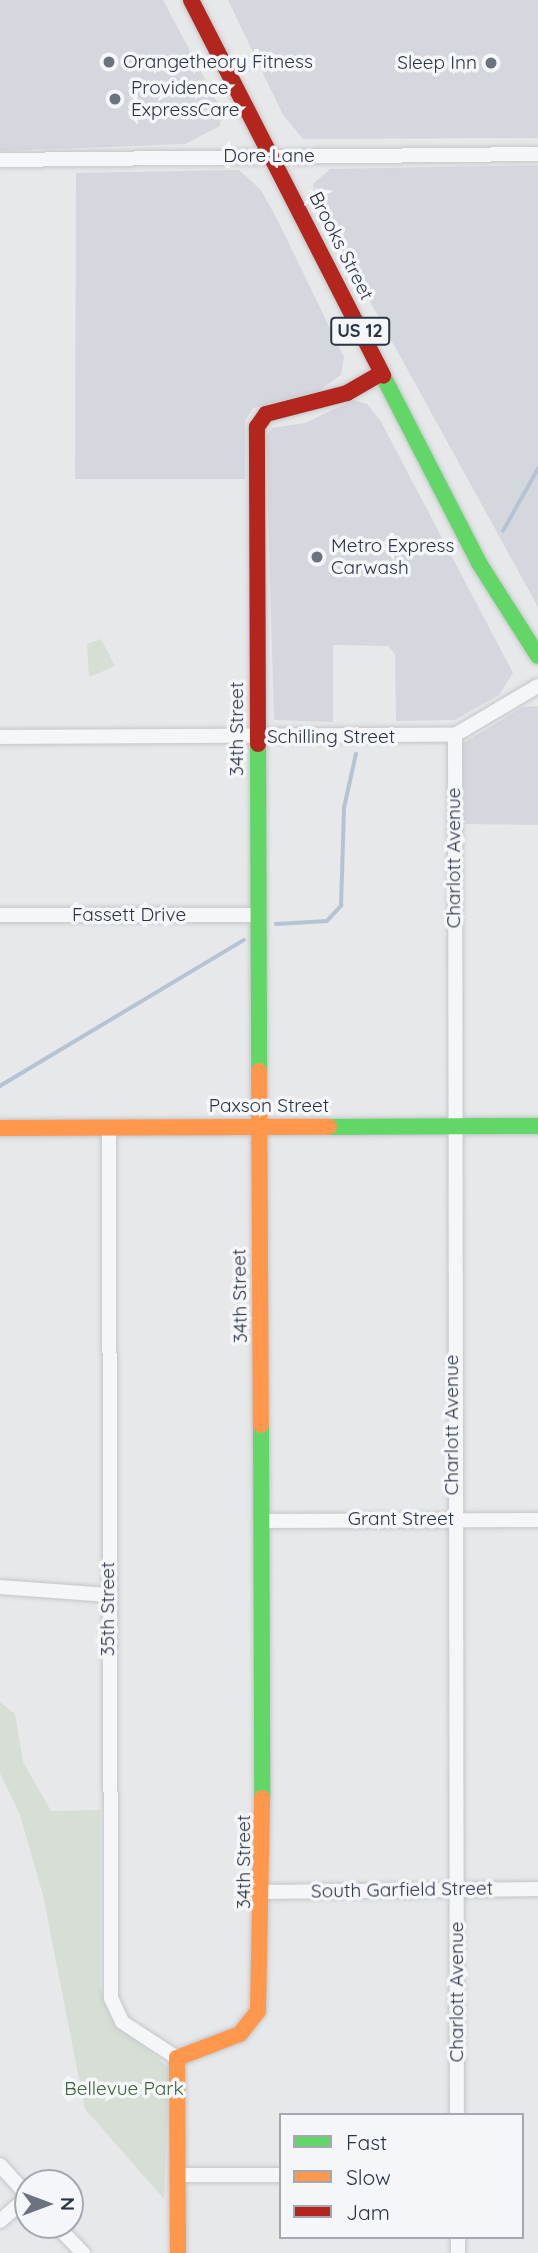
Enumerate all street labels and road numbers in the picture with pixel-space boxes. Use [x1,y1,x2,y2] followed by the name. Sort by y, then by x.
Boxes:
[223,145,315,167] street label: Dore Lane
[304,188,378,304] street label: Brooks Street
[328,316,392,346] road number: US 12
[226,682,248,776] street label: 34th Street
[267,726,395,748] street label: Schilling Street
[443,788,465,928] street label: Charlott Avenue
[72,904,186,926] street label: Fassett Drive
[209,1095,329,1117] street label: Paxson Street
[228,1249,252,1343] street label: 34th Street
[441,1355,463,1495] street label: Charlott Avenue
[348,1508,454,1530] street label: Grant Street
[97,1562,119,1656] street label: 35th Street
[233,1815,255,1909] street label: 34th Street
[311,1877,493,1903] street label: South Garfield Street
[446,1922,468,2062] street label: Charlott Avenue

